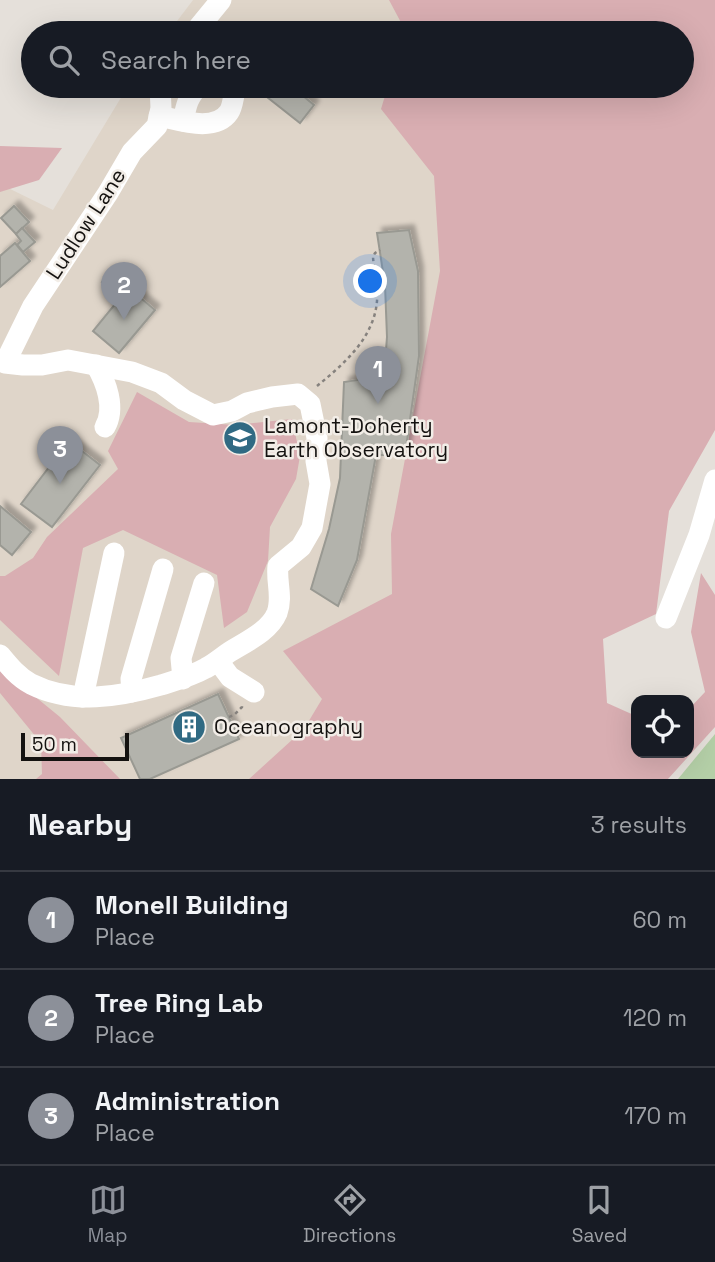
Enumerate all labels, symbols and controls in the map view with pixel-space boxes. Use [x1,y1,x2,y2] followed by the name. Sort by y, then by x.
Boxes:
[21,21,694,98] search box
[45,41,83,79] icon: search
[101,43,251,77] text: Search here
[40,163,131,284] street label: Ludlow Lane
[101,262,147,320] pin: 2
[353,264,387,298] your location
[355,346,401,404] pin: 1
[264,412,448,463] place label: Lamont-Doherty Earth Observatory
[221,419,259,457] school or university icon: Lamont-Doherty Earth Observatory
[37,426,83,484] pin: 3
[631,695,694,758] map controls
[631,695,694,758] button: locate
[170,708,208,746] building icon: Oceanography
[214,713,363,740] place label: Oceanography
[21,730,130,762] scale bar
[32,732,77,757] text: 50 m
[28,805,132,844] text: Nearby
[591,810,687,840] text: 3 results
[95,888,289,922] text: Monell Building
[46,905,56,935] text: 1
[632,905,687,935] text: 60 m
[95,922,155,952] text: Place
[95,986,263,1020] text: Tree Ring Lab
[44,1003,58,1033] text: 2
[623,1003,687,1033] text: 120 m
[95,1020,155,1050] text: Place
[95,1084,280,1118] text: Administration
[44,1101,58,1131] text: 3
[624,1101,687,1131] text: 170 m
[95,1118,155,1148] text: Place
[88,1181,127,1248] tab: Map
[303,1181,396,1248] tab: Directions
[572,1181,627,1248] tab: Saved

